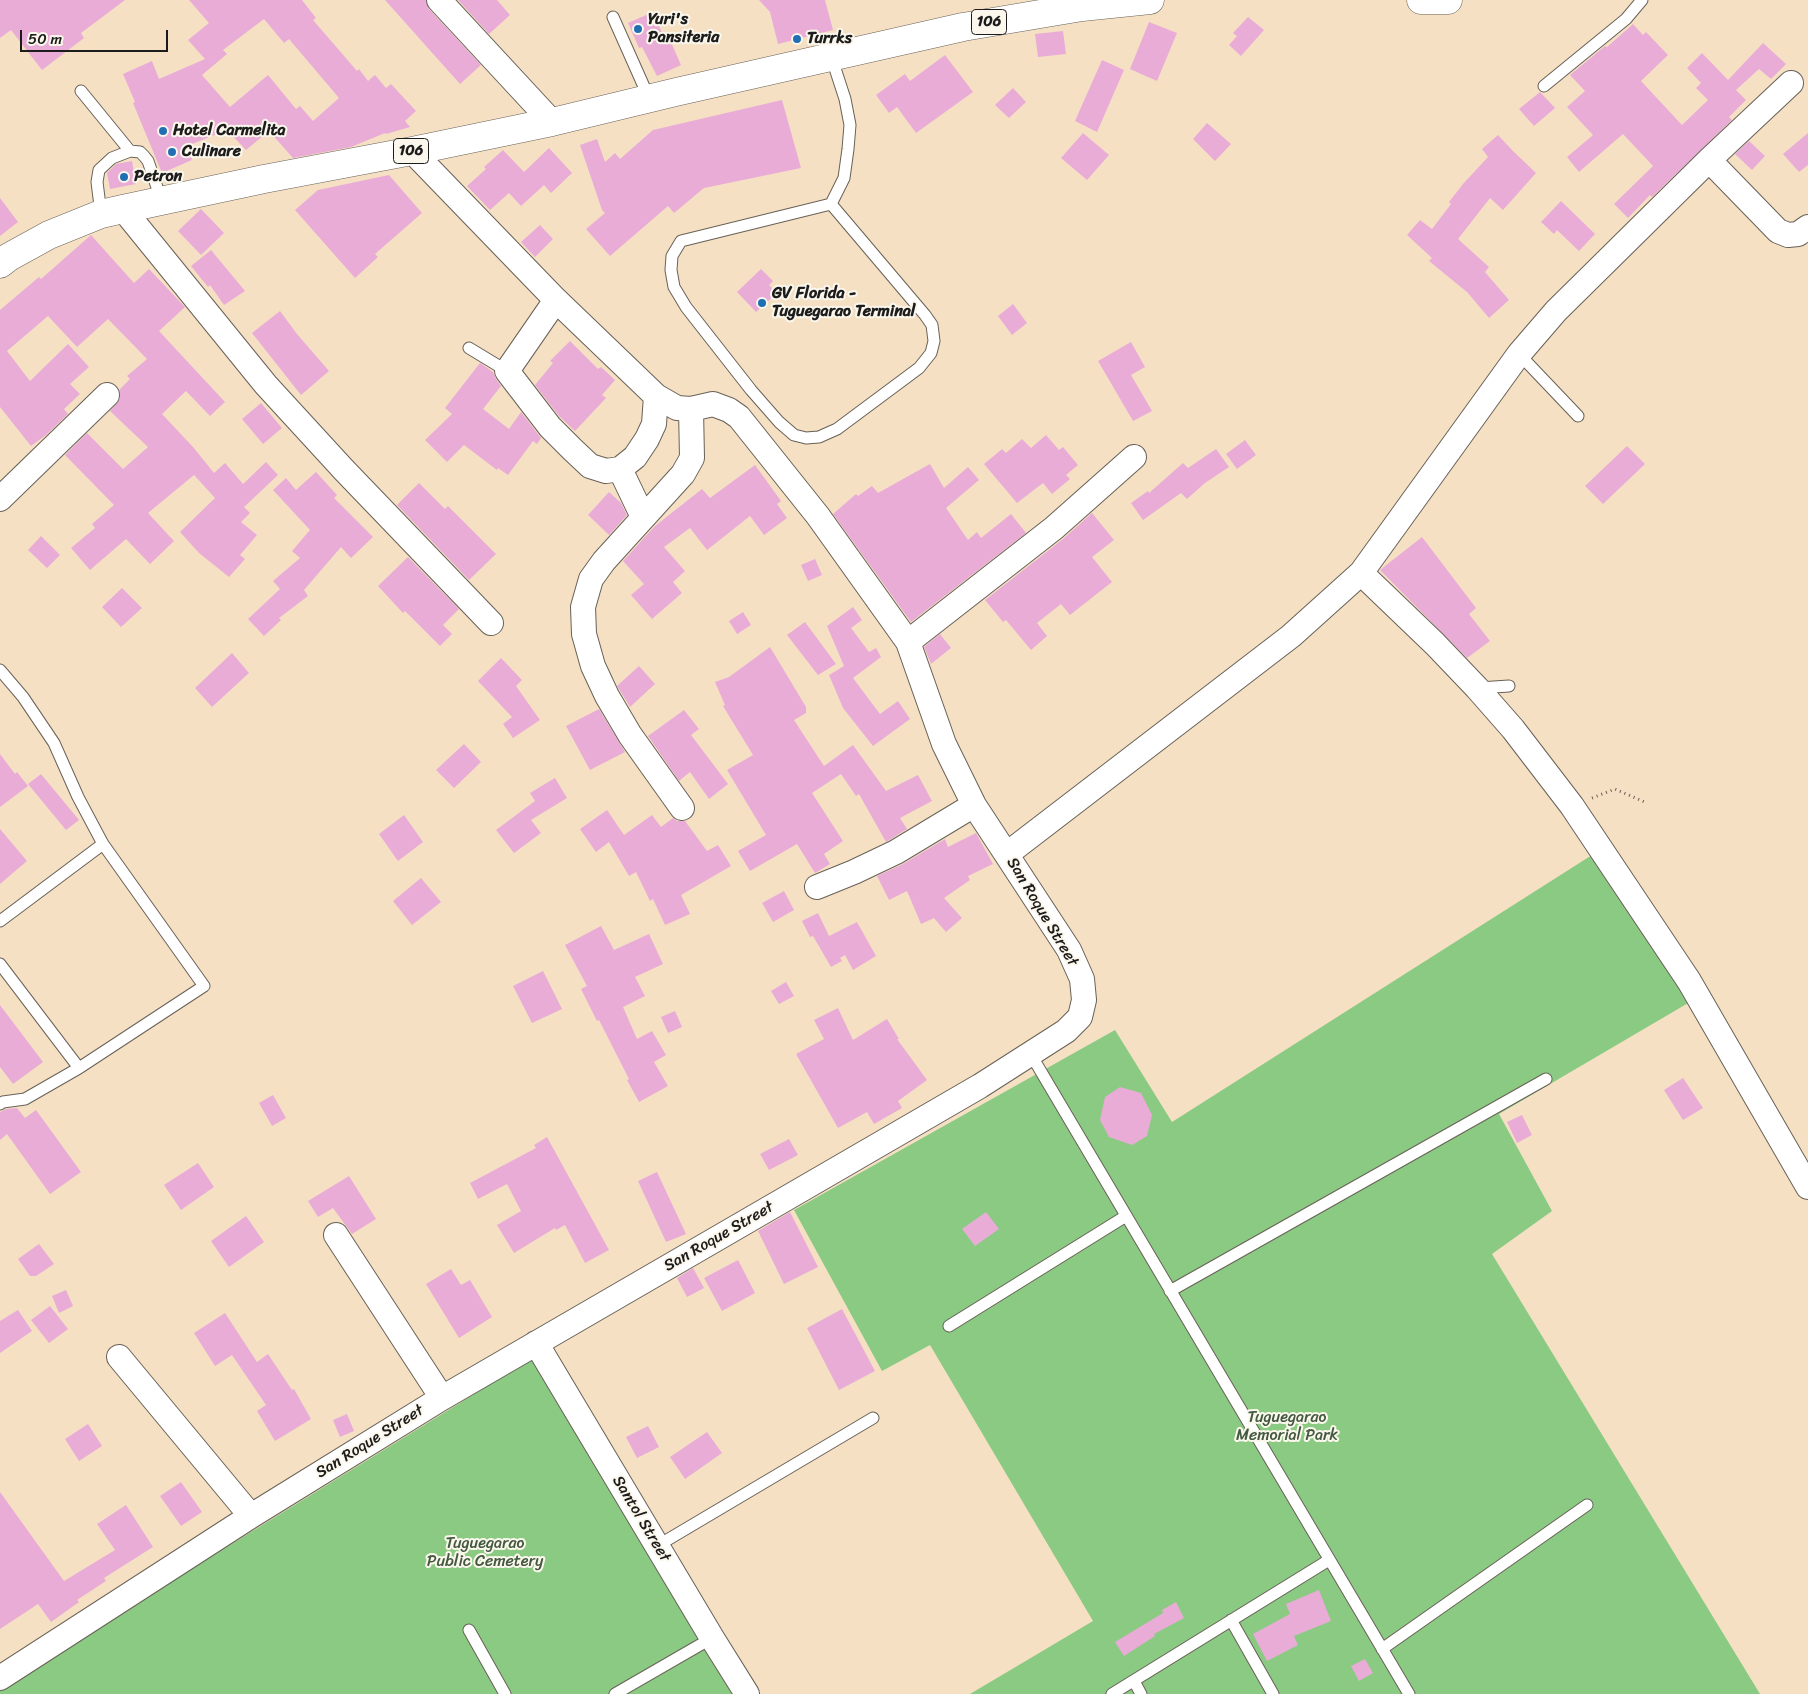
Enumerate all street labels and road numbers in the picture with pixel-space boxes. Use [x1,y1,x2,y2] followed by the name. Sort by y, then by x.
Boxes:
[972,10,1006,34] road number: 106
[394,138,428,164] road number: 106
[1002,854,1082,970] street label: San Roque Street
[661,1198,777,1276] street label: San Roque Street
[313,1401,427,1483] street label: San Roque Street
[608,1472,674,1566] street label: Santol Street

